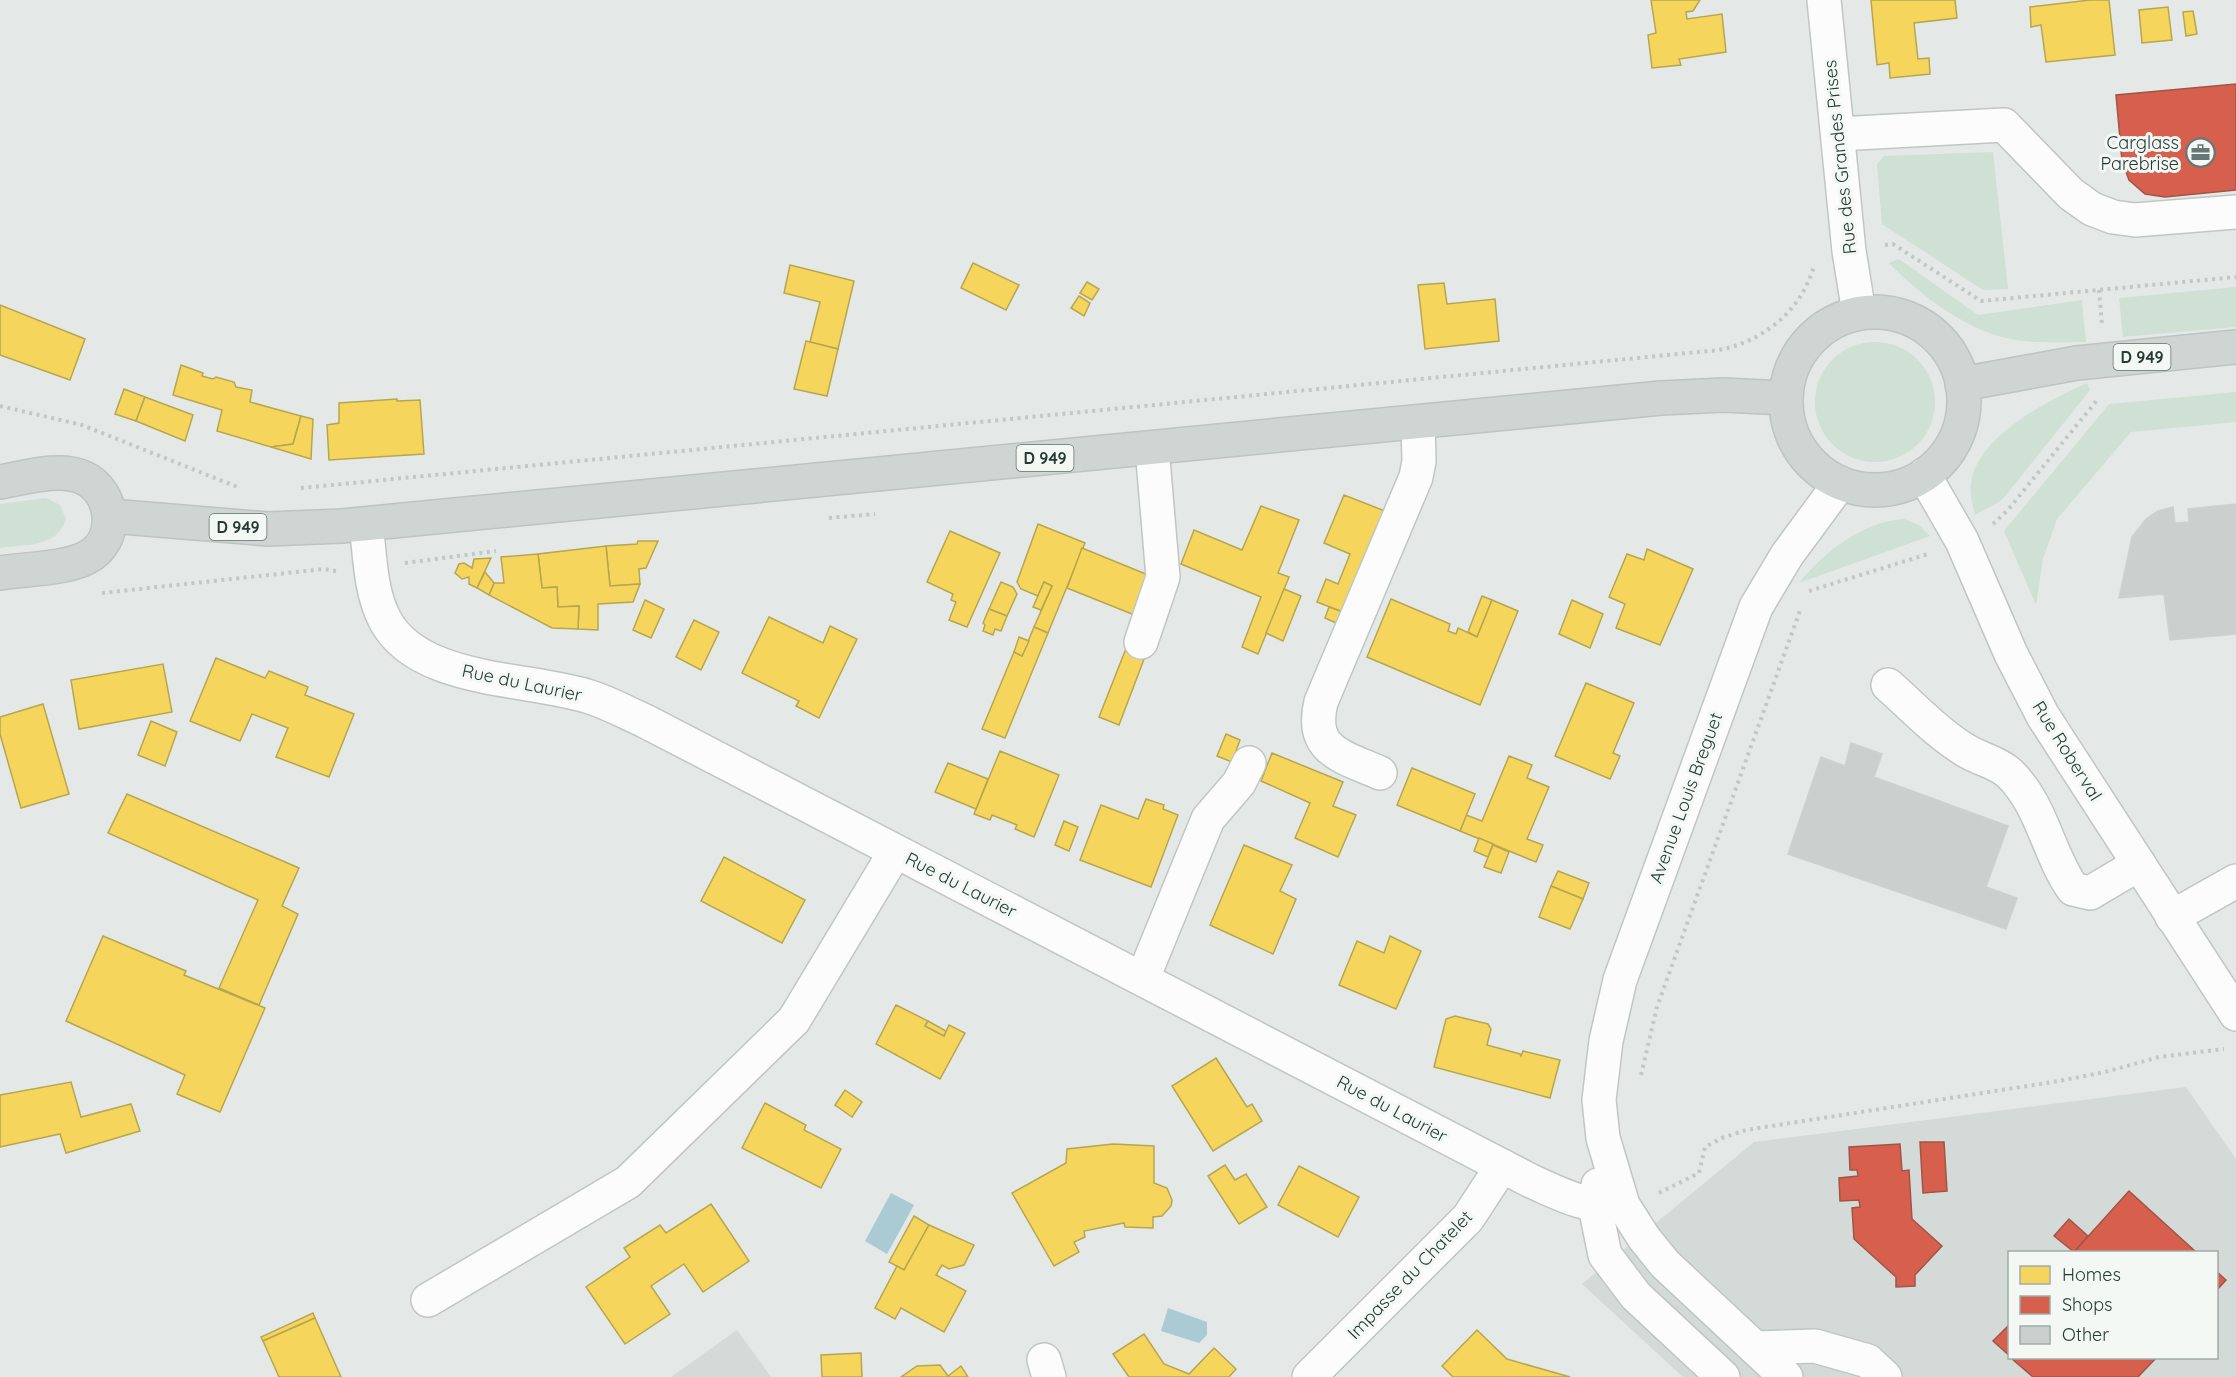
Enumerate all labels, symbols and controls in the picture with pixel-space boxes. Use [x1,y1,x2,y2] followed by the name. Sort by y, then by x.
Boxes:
[1818,59,1861,255] street label: Rue des Grandes Prises
[2100,131,2179,175] place label: Carglass Parebrise
[2184,137,2216,169] office icon: Carglass Parebrise
[2114,344,2170,370] road number: D 949
[1016,445,1074,471] road number: D 949
[210,514,266,540] road number: D 949
[460,659,584,706] street label: Rue du Laurier
[2028,697,2107,805] street label: Rue Roberval
[1644,709,1727,886] street label: Avenue Louis Breguet
[902,847,1021,923] street label: Rue du Laurier
[1333,1070,1452,1147] street label: Rue du Laurier
[1342,1205,1477,1344] street label: Impasse du Chatelet
[2008,1251,2218,1359] legend
[2062,1263,2121,1286] text: Homes
[2062,1293,2113,1316] text: Shops
[2062,1323,2109,1346] text: Other

